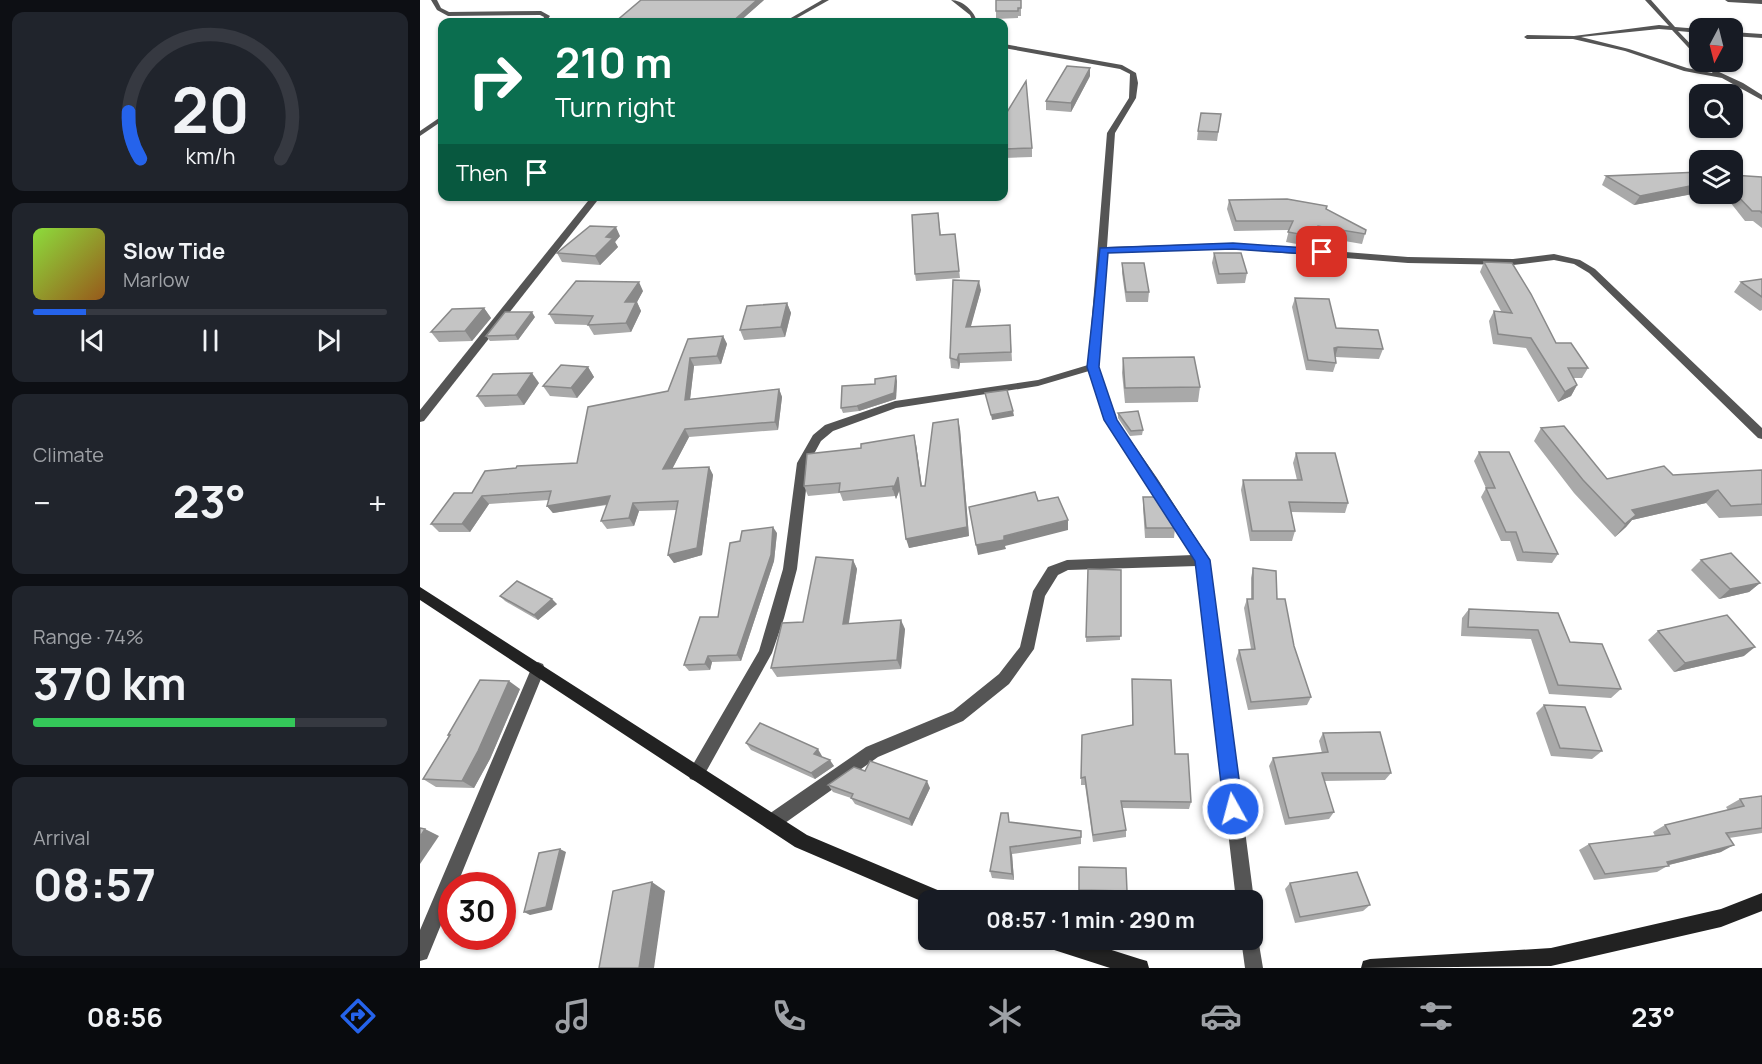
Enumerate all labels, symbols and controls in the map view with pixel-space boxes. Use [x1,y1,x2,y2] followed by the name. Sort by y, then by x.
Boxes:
[1689,18,1743,72] north arrow
[1689,18,1743,204] map controls
[555,33,672,91] text: 210 m
[456,42,534,120] icon: right
[171,66,249,152] text: 20
[1689,84,1743,138] button: search
[555,88,676,125] text: Turn right
[185,141,235,170] text: km/h
[1689,150,1743,204] button: layers
[520,156,553,189] icon: arrive
[456,158,508,188] text: Then
[1296,226,1347,277] pin
[1305,235,1338,268] icon: arrive
[123,236,225,266] text: Slow Tide
[123,266,190,293] text: Marlow
[76,324,109,357] icon: previous
[194,324,227,357] icon: pause
[312,324,345,357] icon: next
[33,441,104,468] text: Climate
[173,470,246,532] text: 23°
[33,480,51,525] text: −
[368,480,387,525] text: +
[33,623,144,650] text: Range · 74%
[33,652,186,714] text: 370 km
[1201,777,1265,841] position arrow
[33,824,90,851] text: Arrival
[33,853,156,915] text: 08:57
[438,872,516,950] speed limit sign: 30
[986,905,1195,935] text: 08:57 · 1 min · 290 m
[337,995,379,1037] icon: directions
[552,995,594,1037] icon: music
[768,995,810,1037] icon: phone
[984,995,1026,1037] icon: climate
[1200,995,1242,1037] icon: car
[1415,995,1457,1037] icon: filters
[87,998,163,1035] text: 08:56
[1631,998,1675,1035] text: 23°

